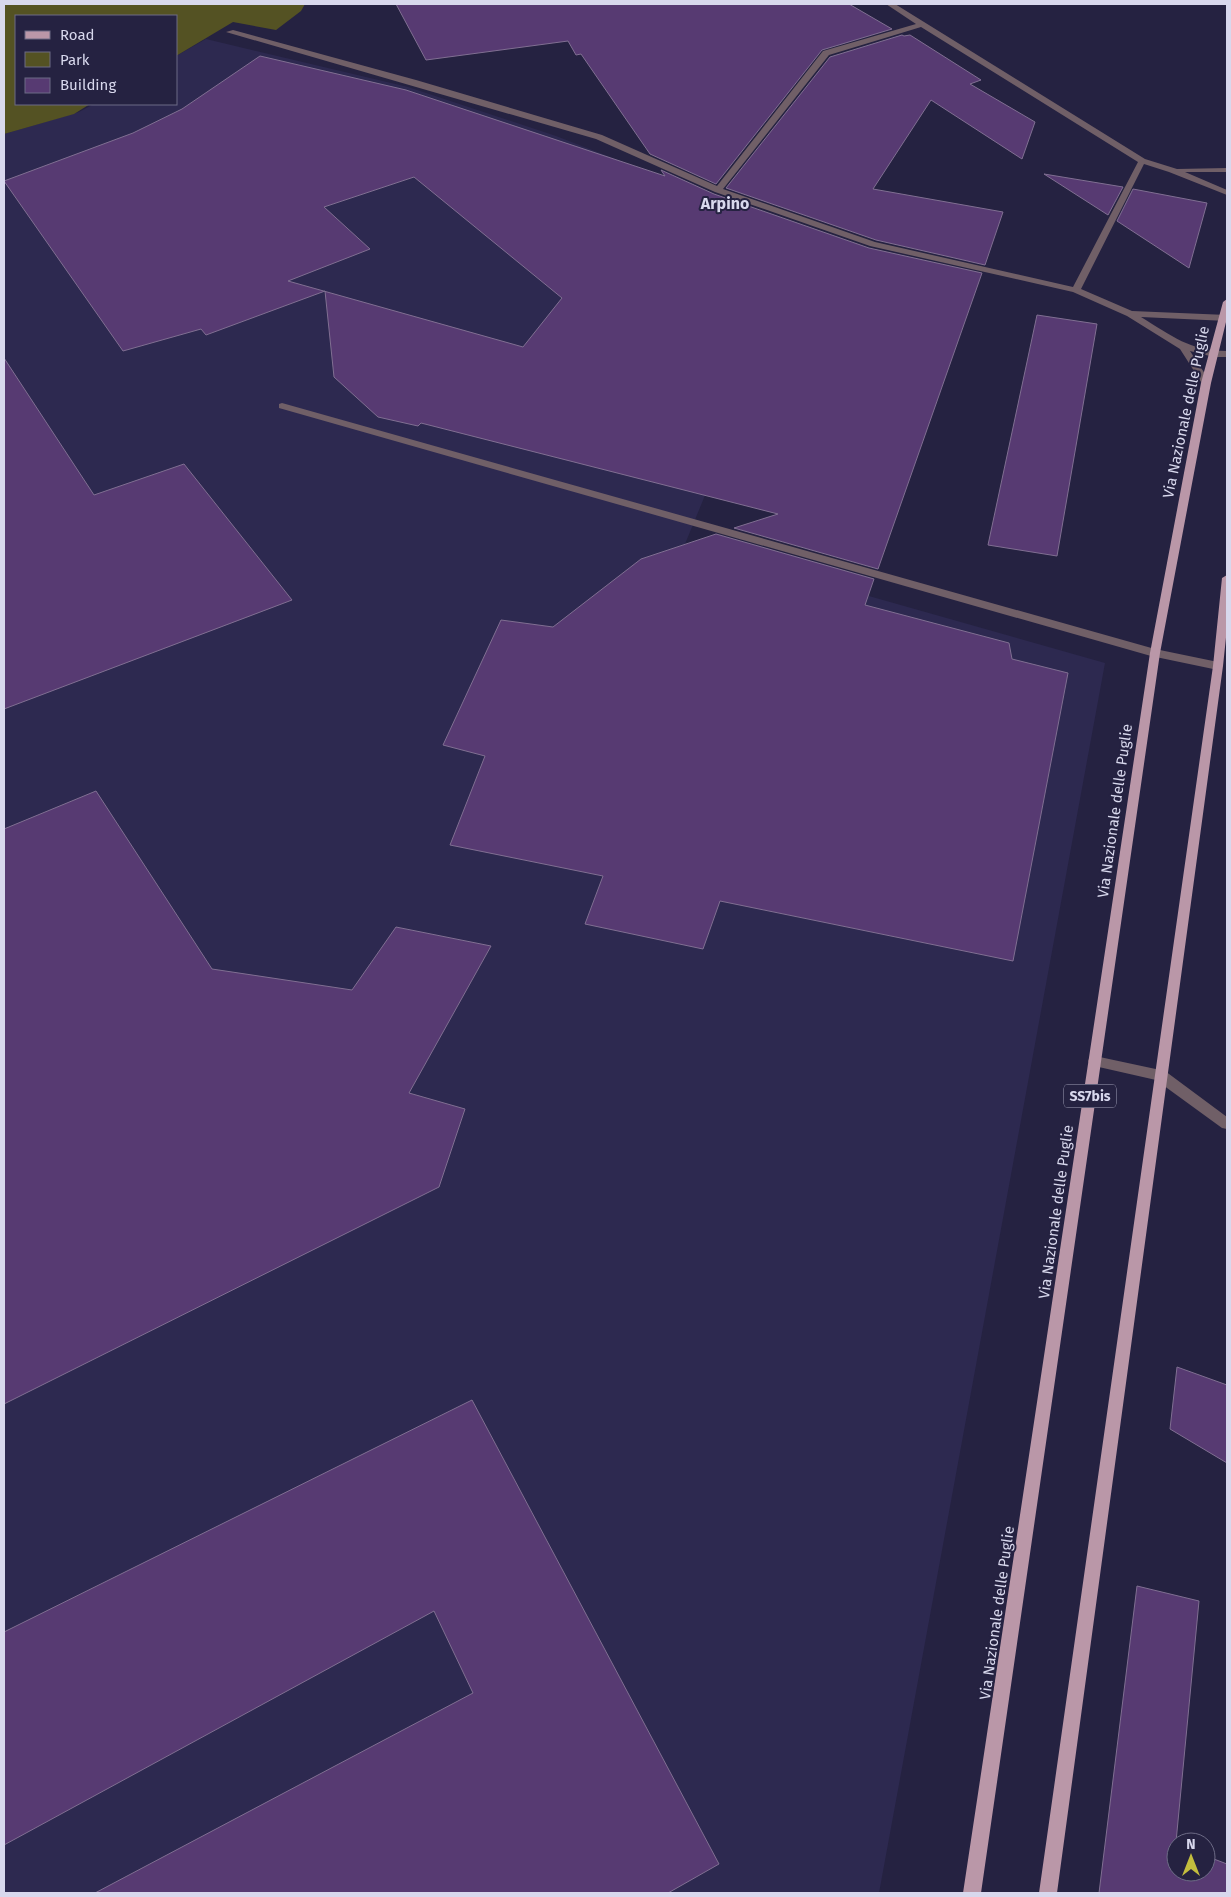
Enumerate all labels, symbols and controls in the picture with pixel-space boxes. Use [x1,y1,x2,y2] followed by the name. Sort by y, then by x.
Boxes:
[15,15,178,105] legend
[60,26,95,44] text: Road
[60,51,90,69] text: Park
[60,76,116,94] text: Building
[700,194,749,213] district label: Arpino
[1159,324,1213,500] street label: Via Nazionale delle Puglie
[1094,723,1136,899] street label: Via Nazionale delle Puglie
[1064,1084,1116,1108] road number: SS7bis
[1035,1124,1077,1300] street label: Via Nazionale delle Puglie
[976,1525,1018,1701] street label: Via Nazionale delle Puglie
[1166,1832,1216,1882] north arrow
[1186,1836,1196,1853] text: N

